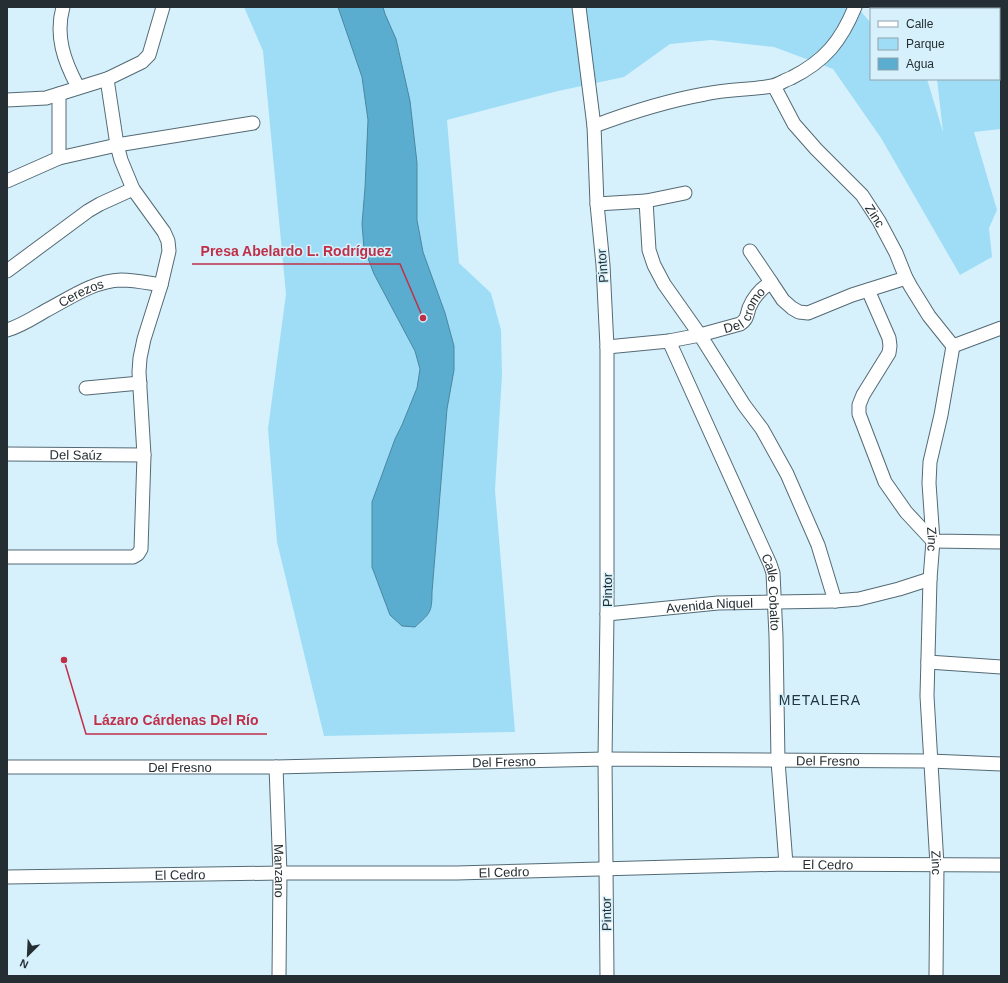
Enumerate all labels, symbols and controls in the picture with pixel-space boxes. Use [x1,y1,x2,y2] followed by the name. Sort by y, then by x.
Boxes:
[870,8,1000,80] legend
[906,17,934,31] text: Calle
[906,37,945,51] text: Parque
[906,57,934,71] text: Agua
[862,202,888,230] street label: Zinc
[192,238,400,264] callout: Presa Abelardo L. Rodríguez
[201,243,391,259] text: Presa Abelardo L. Rodríguez
[594,248,611,283] street label: Pintor
[56,276,106,310] street label: Cerezos
[722,284,768,336] street label: Del cromo
[50,447,102,463] street label: Del Saúz
[924,526,940,552] street label: Zinc
[758,551,783,631] street label: Calle Cobalto
[600,572,615,607] street label: Pintor
[665,595,753,616] street label: Avenida Niquel
[779,692,861,708] district label: METALERA
[86,708,267,734] callout: Lázaro Cárdenas Del Río
[94,712,258,728] text: Lázaro Cárdenas Del Río
[796,753,860,769] street label: Del Fresno
[472,754,536,770] street label: Del Fresno
[148,760,212,775] street label: Del Fresno
[271,844,287,898] street label: Manzano
[928,850,944,876] street label: Zinc
[802,857,853,872] street label: El Cedro
[478,864,529,880] street label: El Cedro
[155,867,205,883] street label: El Cedro
[599,896,614,931] street label: Pintor
[8,935,48,975] north arrow
[18,957,30,971] text: N

